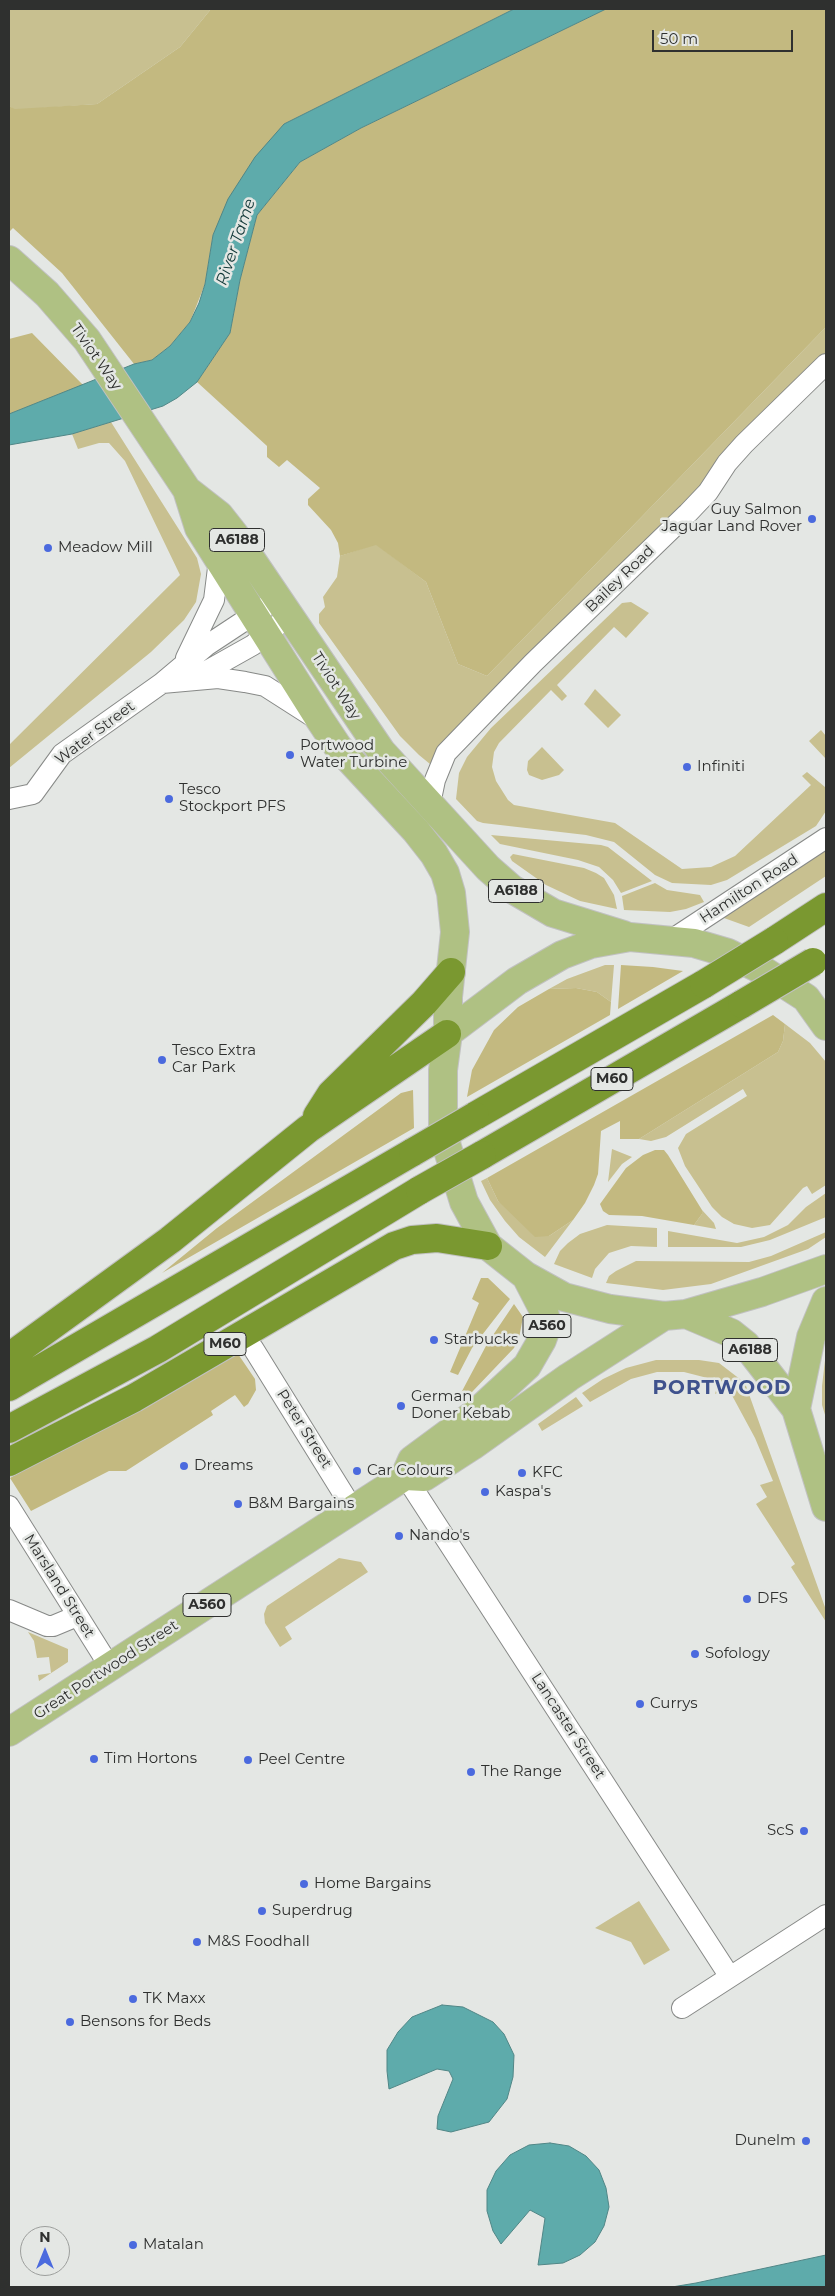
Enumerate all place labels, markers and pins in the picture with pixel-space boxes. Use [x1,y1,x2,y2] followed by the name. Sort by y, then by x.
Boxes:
[662,501,802,536] place label: Guy Salmon Jaguar Land Rover
[806,513,818,525] marker: Guy Salmon Jaguar Land Rover
[58,539,153,557] place label: Meadow Mill
[42,542,54,554] marker: Meadow Mill
[300,737,407,772] place label: Portwood Water Turbine
[284,749,296,761] marker: Portwood Water Turbine
[697,758,745,776] place label: Infiniti
[681,761,693,773] marker: Infiniti
[179,781,286,816] place label: Tesco Stockport PFS
[163,793,175,805] marker: Tesco Stockport PFS
[172,1042,256,1077] place label: Tesco Extra Car Park
[156,1054,168,1066] marker: Tesco Extra Car Park
[444,1331,518,1349] place label: Starbucks
[428,1334,440,1346] marker: Starbucks
[411,1388,510,1423] place label: German Doner Kebab
[395,1400,407,1412] marker: German Doner Kebab
[194,1457,253,1475] place label: Dreams
[178,1460,190,1472] marker: Dreams
[367,1462,453,1480] place label: Car Colours
[532,1464,563,1482] place label: KFC
[351,1465,363,1477] marker: Car Colours
[516,1467,528,1479] marker: KFC
[495,1483,551,1501] place label: Kaspa's
[479,1486,491,1498] marker: Kaspa's
[248,1495,354,1513] place label: B&M Bargains
[232,1498,244,1510] marker: B&M Bargains
[409,1527,470,1545] place label: Nando's
[393,1530,405,1542] marker: Nando's
[757,1590,788,1608] place label: DFS
[741,1593,753,1605] marker: DFS
[705,1645,770,1663] place label: Sofology
[689,1648,701,1660] marker: Sofology
[650,1695,698,1713] place label: Currys
[634,1698,646,1710] marker: Currys
[104,1750,197,1768] place label: Tim Hortons
[258,1751,345,1769] place label: Peel Centre
[88,1753,100,1765] marker: Tim Hortons
[242,1754,254,1766] marker: Peel Centre
[481,1763,562,1781] place label: The Range
[465,1766,477,1778] marker: The Range
[767,1822,794,1840] place label: ScS
[798,1825,810,1837] marker: ScS
[314,1875,431,1893] place label: Home Bargains
[298,1878,310,1890] marker: Home Bargains
[272,1902,353,1920] place label: Superdrug
[256,1905,268,1917] marker: Superdrug
[207,1933,310,1951] place label: M&S Foodhall
[191,1936,203,1948] marker: M&S Foodhall
[143,1990,205,2008] place label: TK Maxx
[127,1993,139,2005] marker: TK Maxx
[80,2013,211,2031] place label: Bensons for Beds
[64,2016,76,2028] marker: Bensons for Beds
[734,2132,796,2150] place label: Dunelm
[800,2135,812,2147] marker: Dunelm
[143,2236,204,2254] place label: Matalan
[127,2239,139,2251] marker: Matalan

